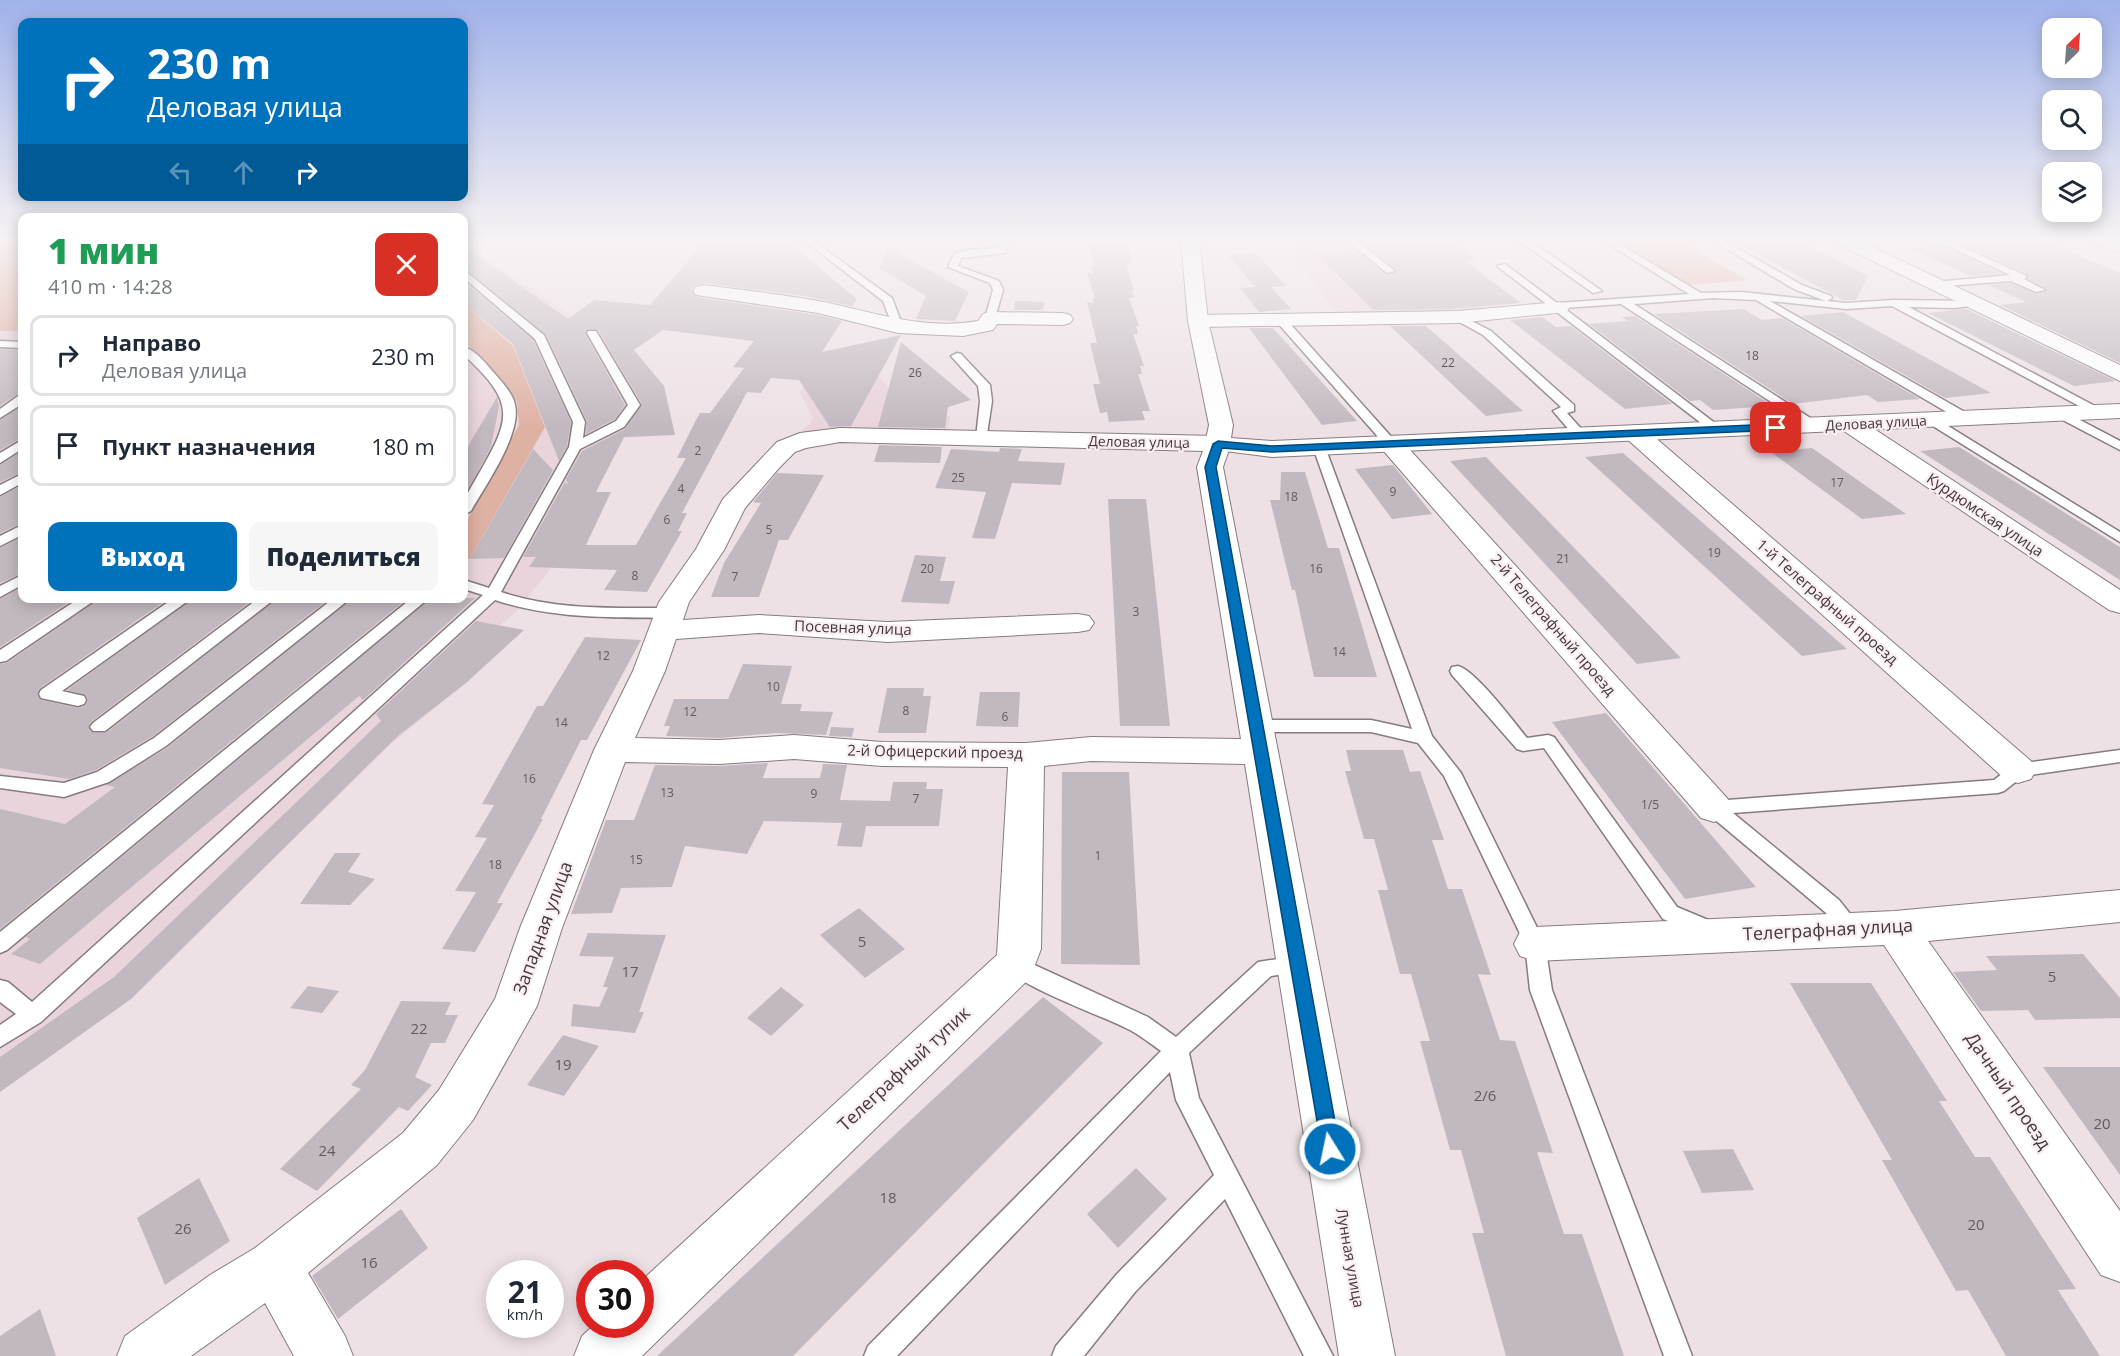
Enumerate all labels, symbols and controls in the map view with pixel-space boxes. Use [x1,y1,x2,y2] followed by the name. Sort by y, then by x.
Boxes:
[2042,18,2102,78] north arrow
[2042,18,2102,222] map controls
[147,34,271,91] text: 230 m
[48,42,126,120] icon: right
[147,88,343,125] text: Деловая улица
[2042,90,2102,150] button: search
[164,156,197,189] icon: left
[227,156,260,189] icon: ahead
[290,156,323,189] icon: right
[2042,162,2102,222] button: layers
[48,226,159,275] text: 1 мин
[375,233,438,296] button: close
[48,273,173,300] text: 410 m · 14:28
[102,327,201,357] text: Направо
[51,339,84,372] icon: right
[371,341,435,371] text: 230 m
[1745,347,1759,364] house number: 18
[1441,354,1455,371] house number: 22
[102,357,247,384] text: Деловая улица
[908,364,922,381] house number: 26
[1750,402,1801,453] pin
[1825,410,1927,435] street label: Деловая улица
[1759,411,1792,444] icon: arrive
[51,429,84,462] icon: arrive
[102,431,316,461] text: Пункт назначения
[371,431,435,461] text: 180 m
[1088,431,1190,452] street label: Деловая улица
[695,442,702,459] house number: 2
[1923,468,2048,561] street label: Курдюмская улица
[951,469,965,486] house number: 25
[1830,474,1844,491] house number: 17
[678,480,685,497] house number: 4
[1390,483,1397,500] house number: 9
[1284,488,1298,505] house number: 18
[664,511,671,528] house number: 6
[766,521,773,538] house number: 5
[48,522,237,591] button: Выход
[249,522,438,591] button: Поделиться
[1753,534,1903,669] street label: 1-й Телеграфный проезд
[1707,544,1721,561] house number: 19
[1487,549,1621,700] street label: 2-й Телеграфный проезд
[1556,550,1570,567] house number: 21
[920,560,934,577] house number: 20
[1309,560,1323,577] house number: 16
[632,567,639,584] house number: 8
[732,568,739,585] house number: 7
[1133,603,1140,620] house number: 3
[794,615,912,639] street label: Посевная улица
[1332,643,1346,660] house number: 14
[596,647,610,664] house number: 12
[766,678,780,695] house number: 10
[903,702,910,719] house number: 8
[683,703,697,720] house number: 12
[1002,708,1009,725] house number: 6
[554,714,568,731] house number: 14
[847,739,1023,763] street label: 2-й Офицерский проезд
[522,770,536,787] house number: 16
[660,784,674,801] house number: 13
[811,785,818,802] house number: 9
[913,790,920,807] house number: 7
[1641,796,1659,813] house number: 1/5
[1095,847,1101,864] house number: 1
[629,851,643,868] house number: 15
[488,856,502,873] house number: 18
[507,858,577,998] street label: Западная улица
[1742,913,1914,945] street label: Телеграфная улица
[858,931,866,951] house number: 5
[621,961,639,981] house number: 17
[2048,966,2056,986] house number: 5
[832,1000,975,1136] street label: Телеграфный тупик
[410,1018,428,1038] house number: 22
[1961,1027,2057,1154] street label: Дачный проезд
[554,1054,572,1074] house number: 19
[1474,1085,1496,1105] house number: 2/6
[2093,1113,2111,1133] house number: 20
[1298,1117,1362,1181] position arrow
[318,1140,336,1160] house number: 24
[879,1187,897,1207] house number: 18
[1332,1206,1370,1309] street label: Лунная улица
[1967,1214,1985,1234] house number: 20
[174,1218,192,1238] house number: 26
[360,1252,378,1272] house number: 16
[576,1260,654,1338] speed limit sign: 30
[508,1271,542,1312] text: 21
[507,1304,543,1324] text: km/h

